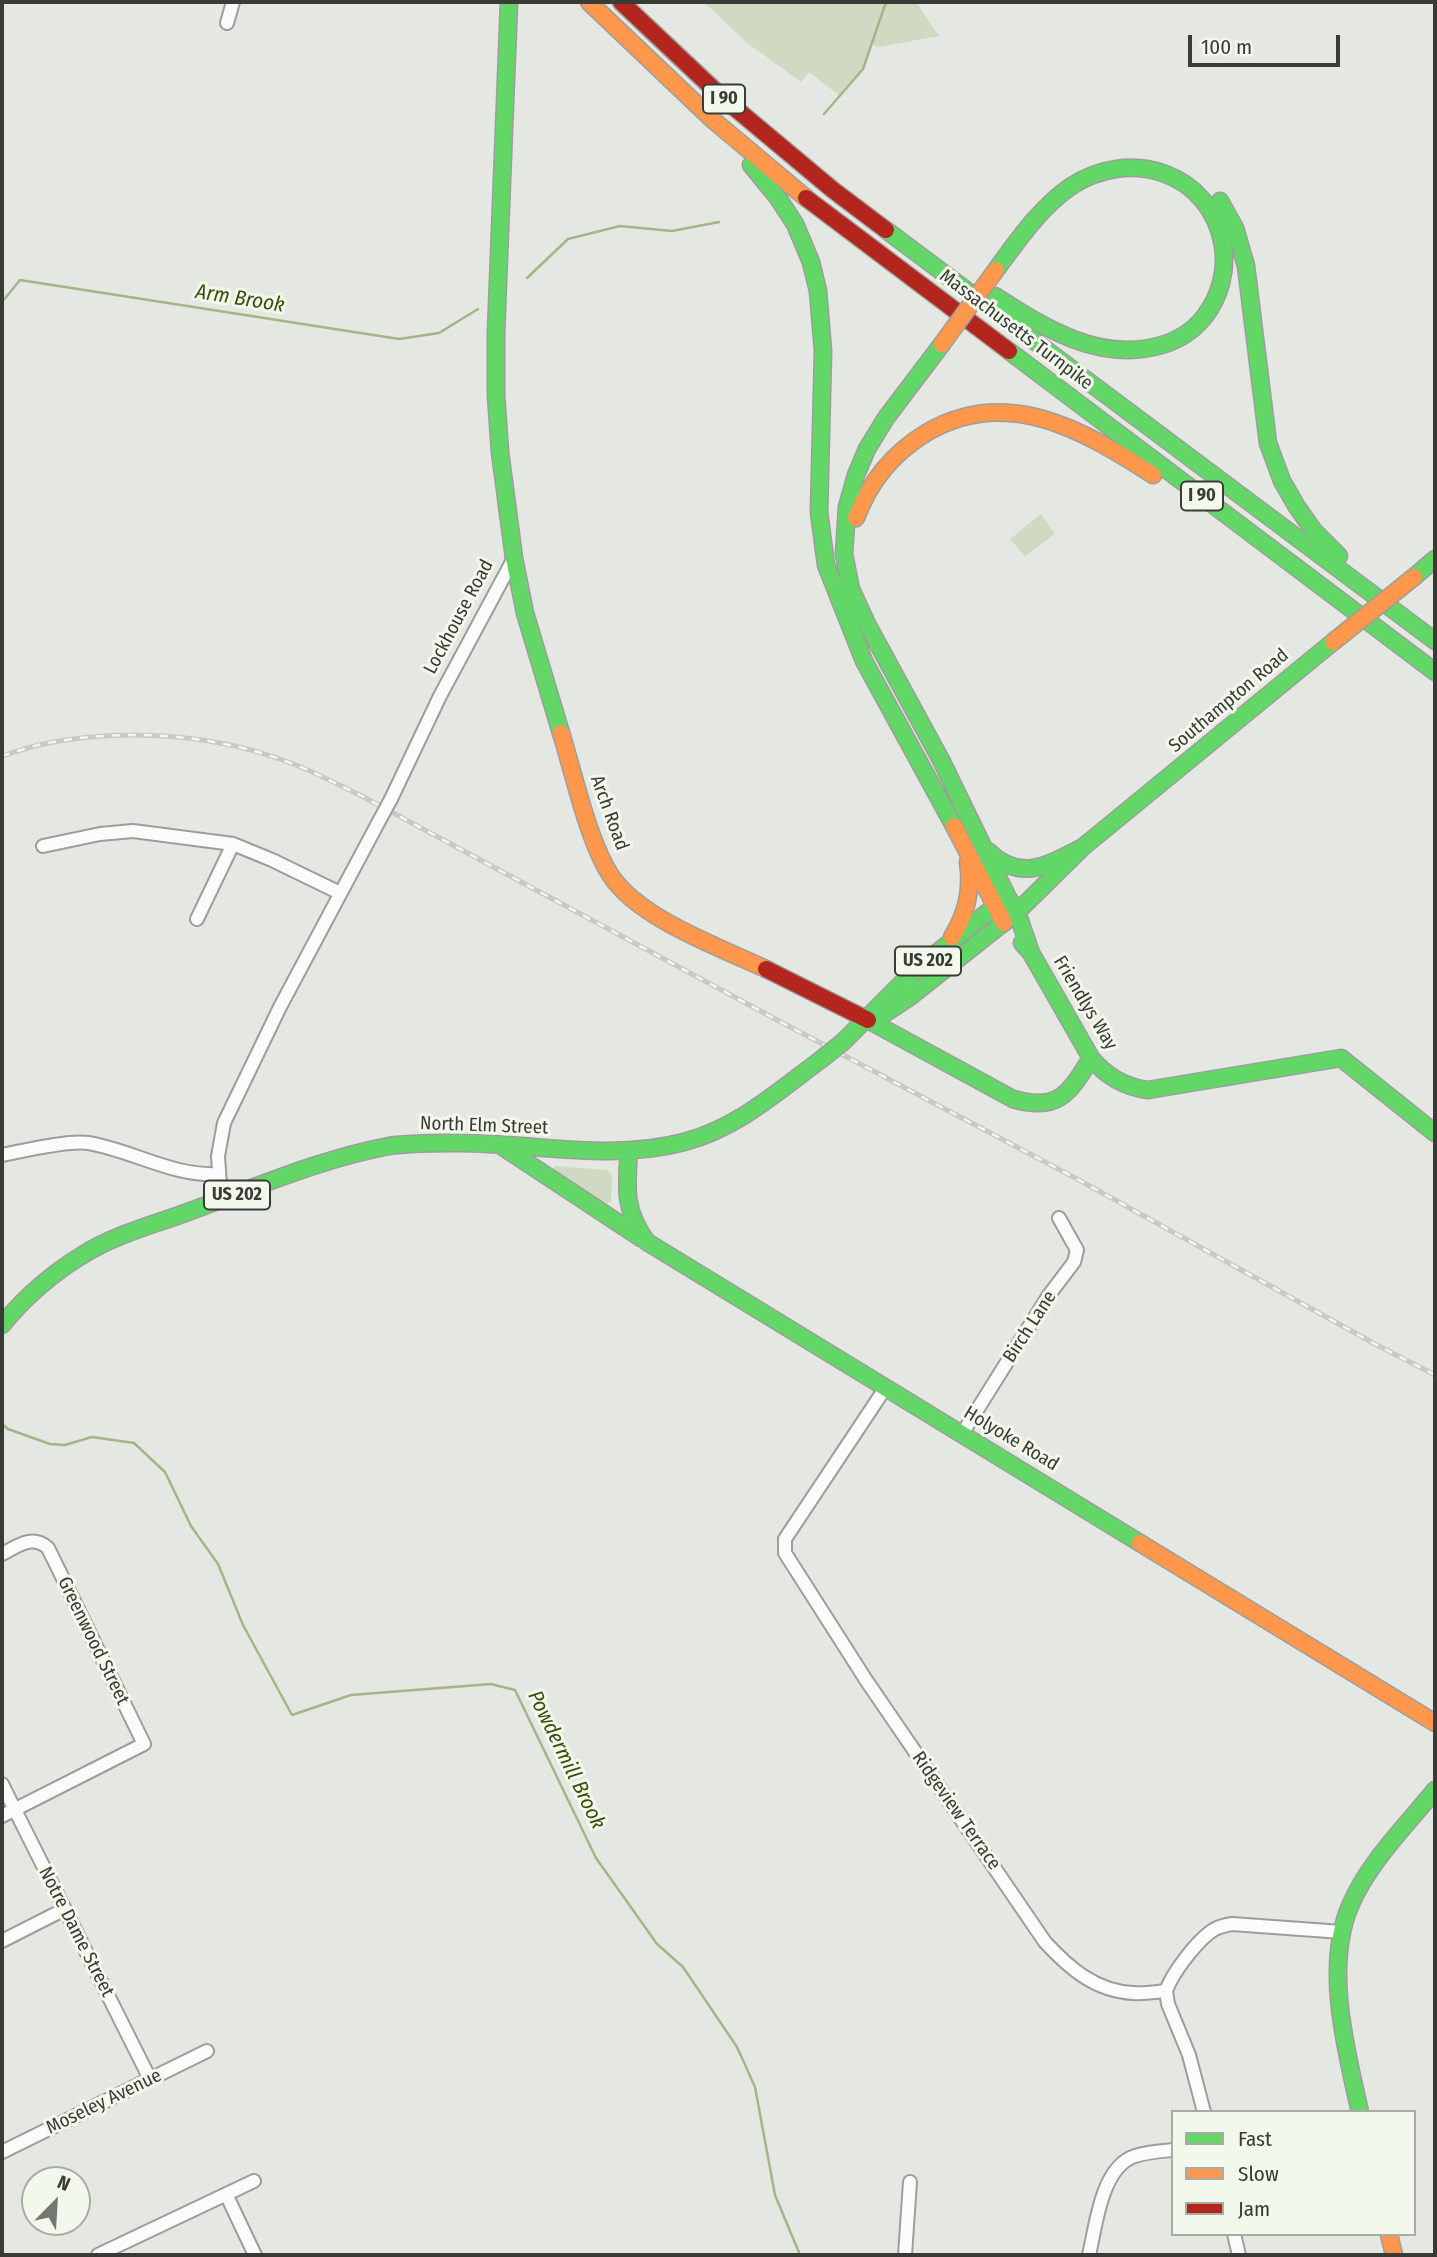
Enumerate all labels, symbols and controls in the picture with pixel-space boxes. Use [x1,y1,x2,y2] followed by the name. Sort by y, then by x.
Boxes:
[1192,21,1344,65] scale bar
[1201,34,1252,60] text: 100 m
[703,84,745,114] road number: I 90
[935,265,1097,395] street label: Massachusetts Turnpike
[194,280,286,318] water label: Arm Brook
[1181,482,1223,510] road number: I 90
[419,556,499,678] street label: Lockhouse Road
[1164,644,1294,758] street label: Southampton Road
[585,772,633,854] street label: Arch Road
[895,946,961,976] road number: US 202
[1048,952,1122,1054] street label: Friendlys Way
[419,1112,549,1140] street label: North Elm Street
[204,1180,270,1210] road number: US 202
[998,1287,1062,1367] street label: Birch Lane
[959,1402,1063,1476] street label: Holyoke Road
[52,1573,134,1709] street label: Greenwood Street
[522,1687,610,1833] water label: Powdermill Brook
[907,1747,1005,1875] street label: Ridgeview Terrace
[33,1863,119,2001] street label: Notre Dame Street
[43,2064,165,2140] street label: Moseley Avenue
[1171,2110,1416,2236] legend
[1238,2126,1272,2152] text: Fast
[1238,2161,1279,2187] text: Slow
[21,2166,91,2236] north arrow
[54,2170,74,2196] text: N
[1238,2196,1270,2222] text: Jam

